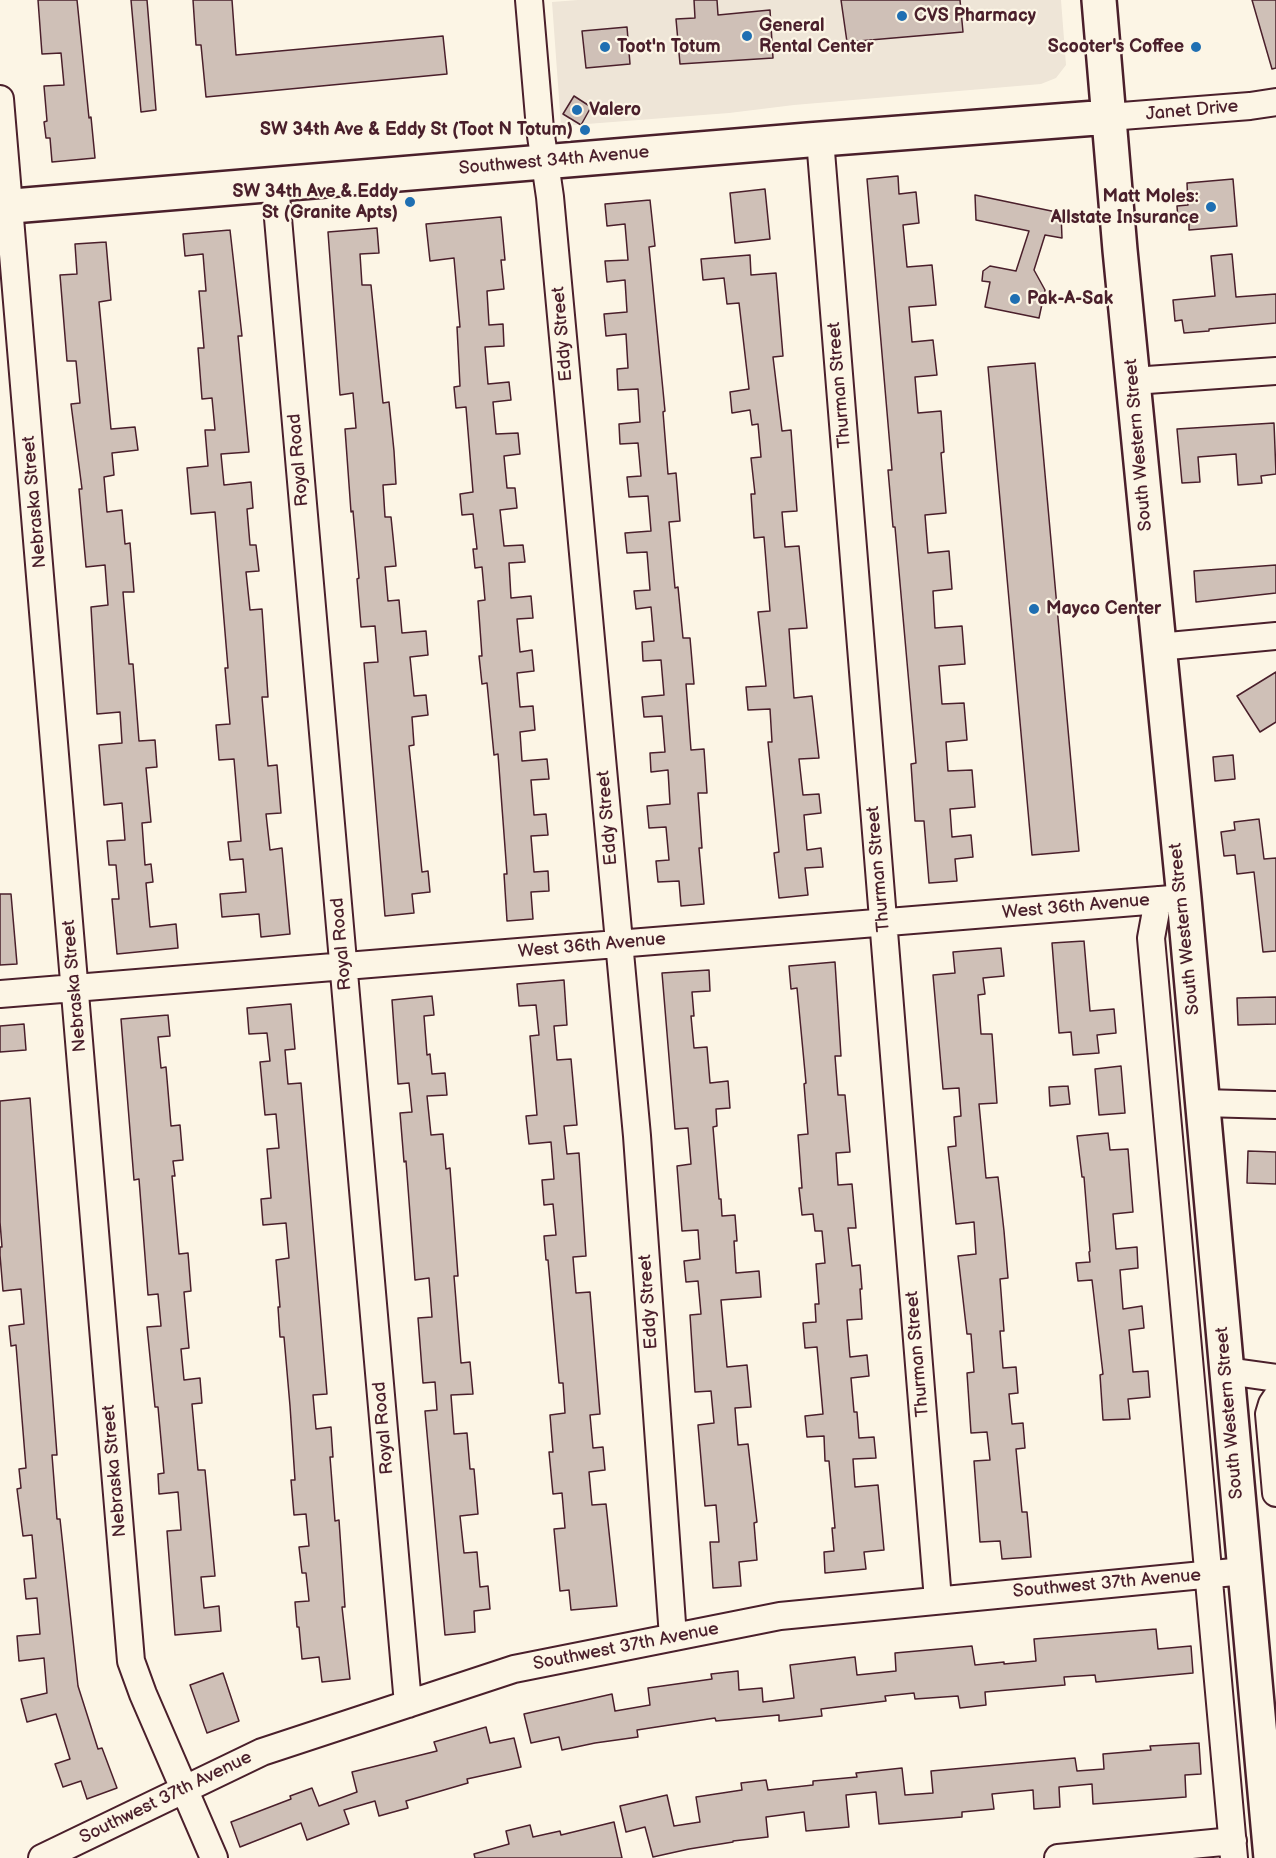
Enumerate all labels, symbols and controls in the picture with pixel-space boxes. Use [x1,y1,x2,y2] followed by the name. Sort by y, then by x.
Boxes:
[914,5,1036,27] place label: CVS Pharmacy
[895,9,909,23] marker: CVS Pharmacy
[759,15,874,57] place label: General Rental Center
[740,29,754,43] marker: General Rental Center
[617,36,721,58] place label: Toot'n Totum
[1048,36,1184,58] place label: Scooter's Coffee
[598,40,612,54] marker: Toot'n Totum
[1189,40,1203,54] marker: Scooter's Coffee
[1145,96,1239,126] street label: Janet Drive
[589,99,641,121] place label: Valero
[570,103,584,117] marker: Valero
[260,119,573,141] place label: SW 34th Ave & Eddy St (Toot N Totum)
[578,123,592,137] marker: SW 34th Ave & Eddy St (Toot N Totum)
[458,142,650,180] street label: Southwest 34th Avenue
[232,181,398,224] place label: SW 34th Ave & Eddy St (Granite Apts)
[1051,186,1199,228] place label: Matt Moles: Allstate Insurance
[403,195,417,209] marker: SW 34th Ave & Eddy St (Granite Apts)
[1204,200,1218,214] marker: Matt Moles: Allstate Insurance
[548,286,578,382] street label: Eddy Street
[1027,288,1113,310] place label: Pak-A-Sak
[1008,292,1022,306] marker: Pak-A-Sak
[824,321,856,449] street label: Thurman Street
[1121,358,1157,532] street label: South Western Street
[284,413,314,507] street label: Royal Road
[18,435,52,569] street label: Nebraska Street
[1046,598,1161,620] place label: Mayco Center
[1027,602,1041,616] marker: Mayco Center
[593,770,623,866] street label: Eddy Street
[863,805,895,933] street label: Thurman Street
[1165,842,1205,1016] street label: South Western Street
[1001,890,1151,924] street label: West 36th Avenue
[327,897,357,991] street label: Royal Road
[58,919,92,1053] street label: Nebraska Street
[517,929,667,963] street label: West 36th Avenue
[635,1254,663,1350] street label: Eddy Street
[902,1290,934,1418] street label: Thurman Street
[1212,1326,1248,1500] street label: South Western Street
[369,1381,399,1475] street label: Royal Road
[98,1404,132,1538] street label: Nebraska Street
[1012,1565,1202,1603] street label: Southwest 37th Avenue
[531,1618,721,1676] street label: Southwest 37th Avenue
[76,1747,256,1849] street label: Southwest 37th Avenue

